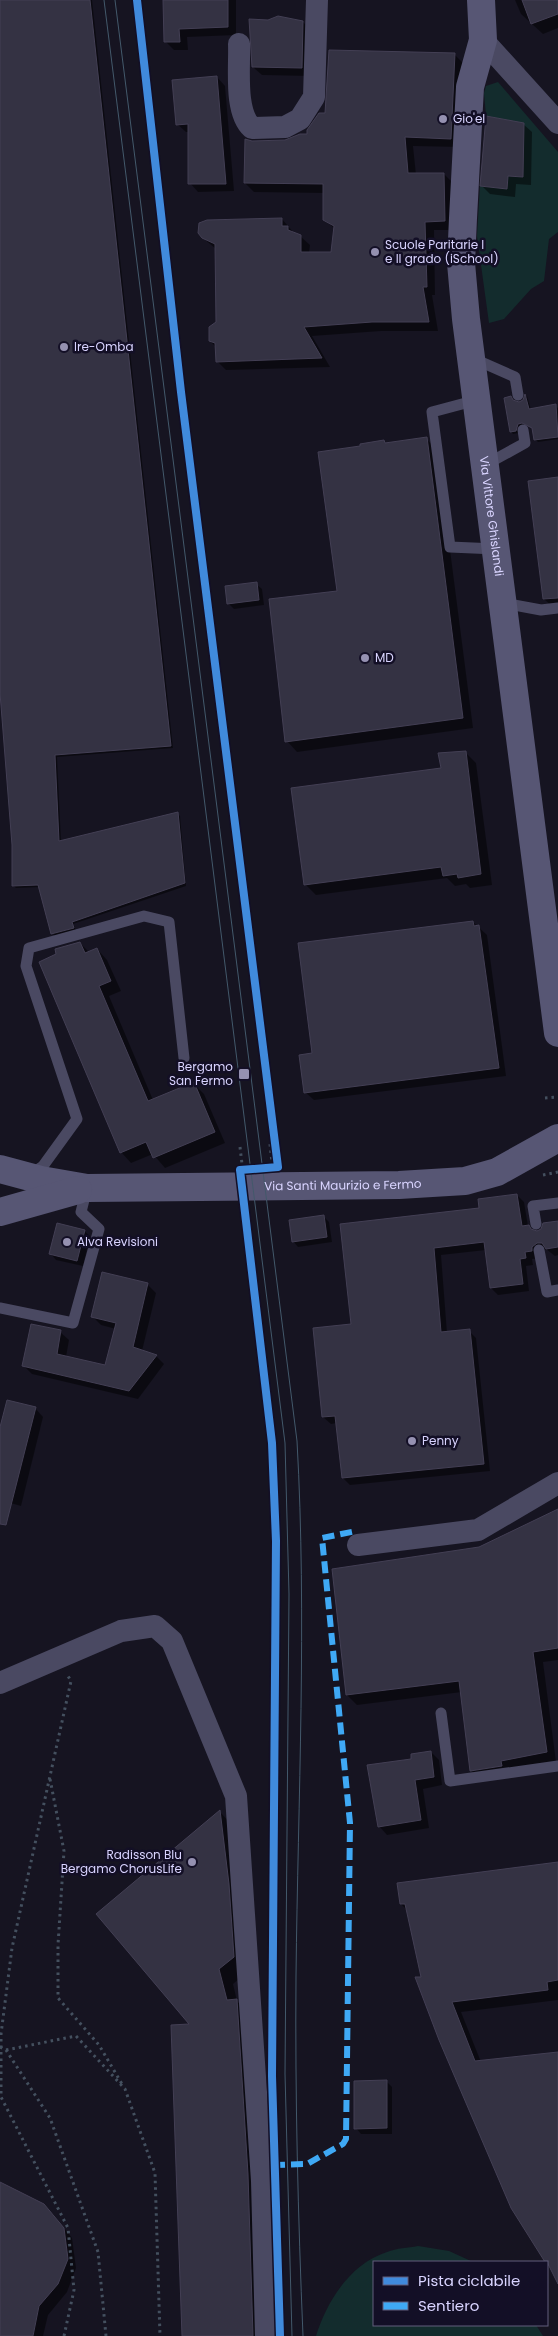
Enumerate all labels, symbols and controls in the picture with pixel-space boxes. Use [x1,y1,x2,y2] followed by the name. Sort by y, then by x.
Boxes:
[453,110,485,127] place label: Gio'el
[437,113,449,125] marker: Gio'el
[385,236,499,267] place label: Scuole Paritarie I e II grado (iSchool)
[369,246,381,258] marker: Scuole Paritarie I e II grado (iSchool)
[74,338,134,355] place label: Ire-Omba
[58,341,70,353] marker: Ire-Omba
[476,455,508,577] street label: Via Vittore Ghislandi
[375,649,394,666] place label: MD
[359,652,371,664] marker: MD
[169,1058,233,1089] place label: Bergamo San Fermo
[237,1067,251,1081] marker: Bergamo San Fermo
[264,1175,422,1194] street label: Via Santi Maurizio e Fermo
[77,1233,158,1250] place label: Alva Revisioni
[61,1236,73,1248] marker: Alva Revisioni
[422,1432,459,1449] place label: Penny
[406,1435,418,1447] marker: Penny
[61,1846,182,1877] place label: Radisson Blu Bergamo ChorusLife
[186,1856,198,1868] marker: Radisson Blu Bergamo ChorusLife
[373,2261,548,2326] legend
[418,2270,520,2291] text: Pista ciclabile
[418,2295,479,2316] text: Sentiero

